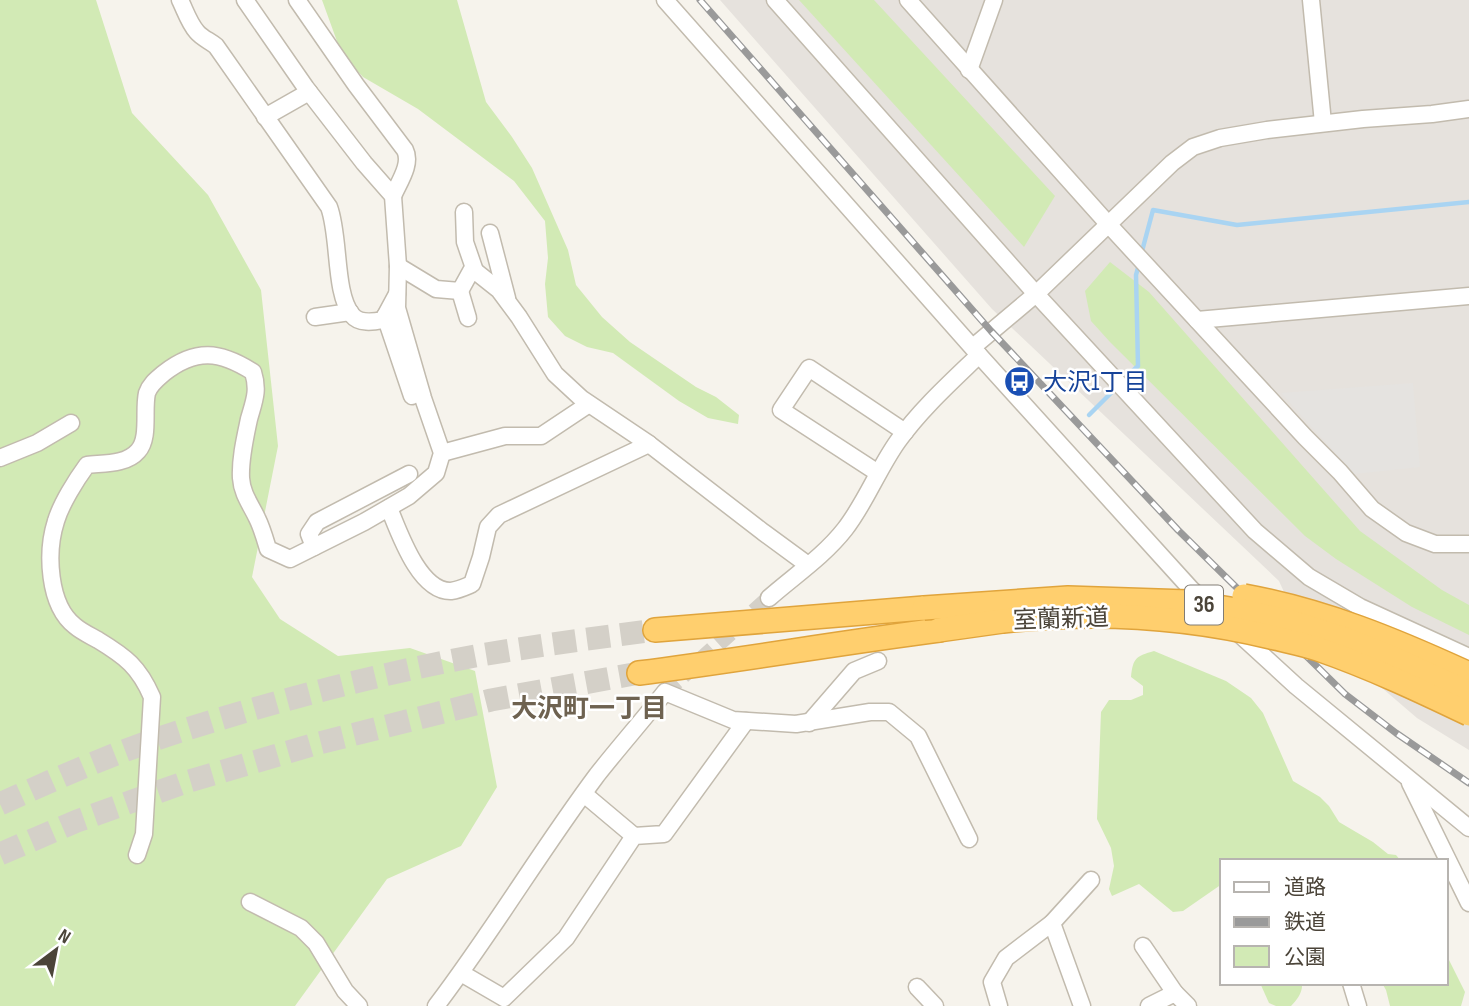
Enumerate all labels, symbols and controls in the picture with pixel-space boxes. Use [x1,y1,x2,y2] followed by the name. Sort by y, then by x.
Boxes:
[1003,365,1037,399] bus stop icon: 大沢1丁目
[1043,368,1147,397] place label: 大沢1丁目
[1185,586,1223,624] road number: 36
[1013,603,1109,635] street label: 室蘭新道
[511,694,667,725] district label: 大沢町一丁目
[1220,859,1448,985] legend
[1284,875,1326,900] text: 道路
[1284,910,1326,935] text: 鉄道
[21,915,91,985] north arrow
[54,924,75,949] text: N
[1284,945,1326,970] text: 公園

